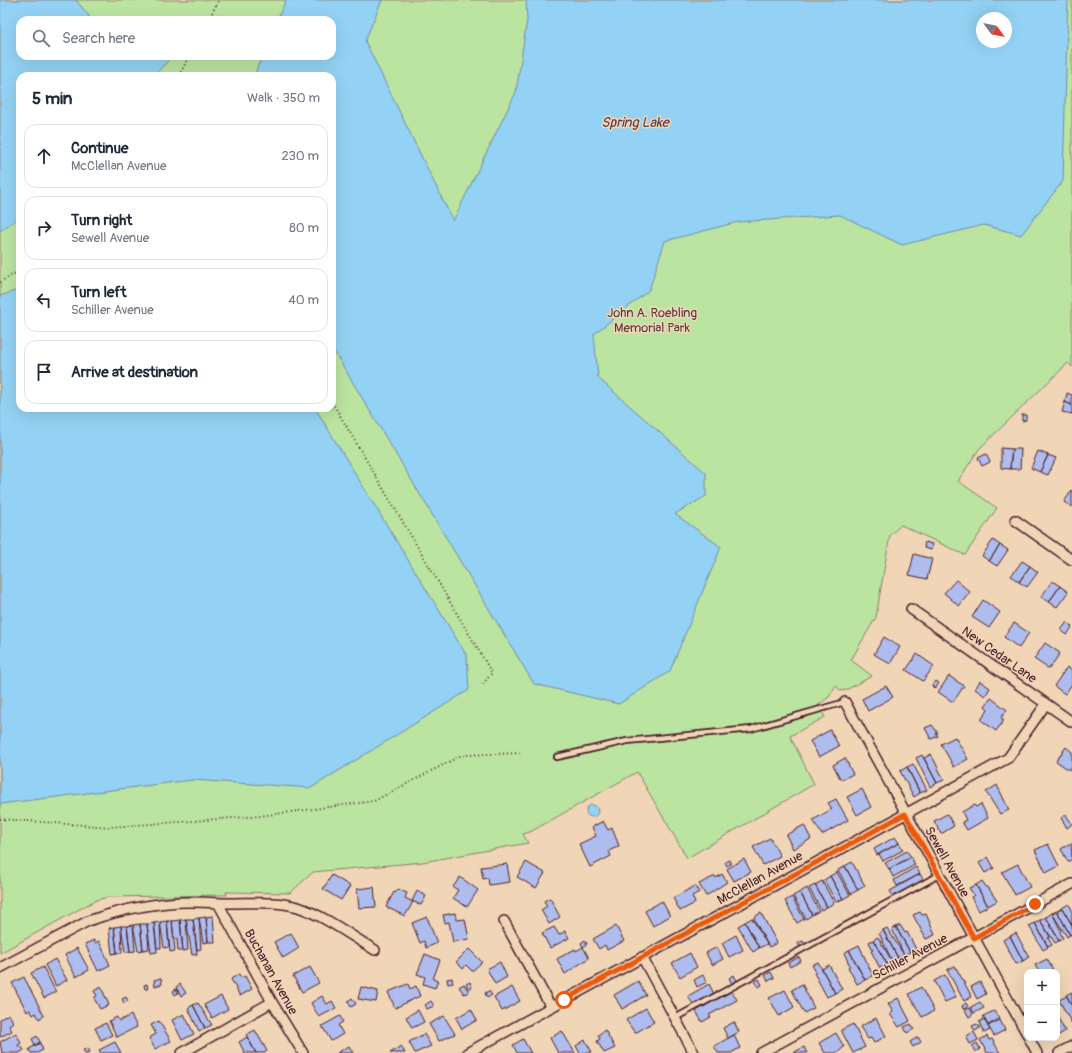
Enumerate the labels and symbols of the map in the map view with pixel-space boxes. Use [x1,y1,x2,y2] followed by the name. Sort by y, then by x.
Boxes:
[976,12,1012,48] north arrow
[601,114,671,131] water label: Spring Lake
[607,305,697,336] park label: John A. Roebling Memorial Park
[958,623,1040,687] street label: New Cedar Lane
[921,824,973,901] street label: Sewell Avenue
[714,848,806,908] street label: McClellan Avenue
[1026,895,1044,913] route end
[241,926,301,1018] street label: Buchanan Avenue
[870,930,951,983] street label: Schiller Avenue
[555,991,573,1009] route start

